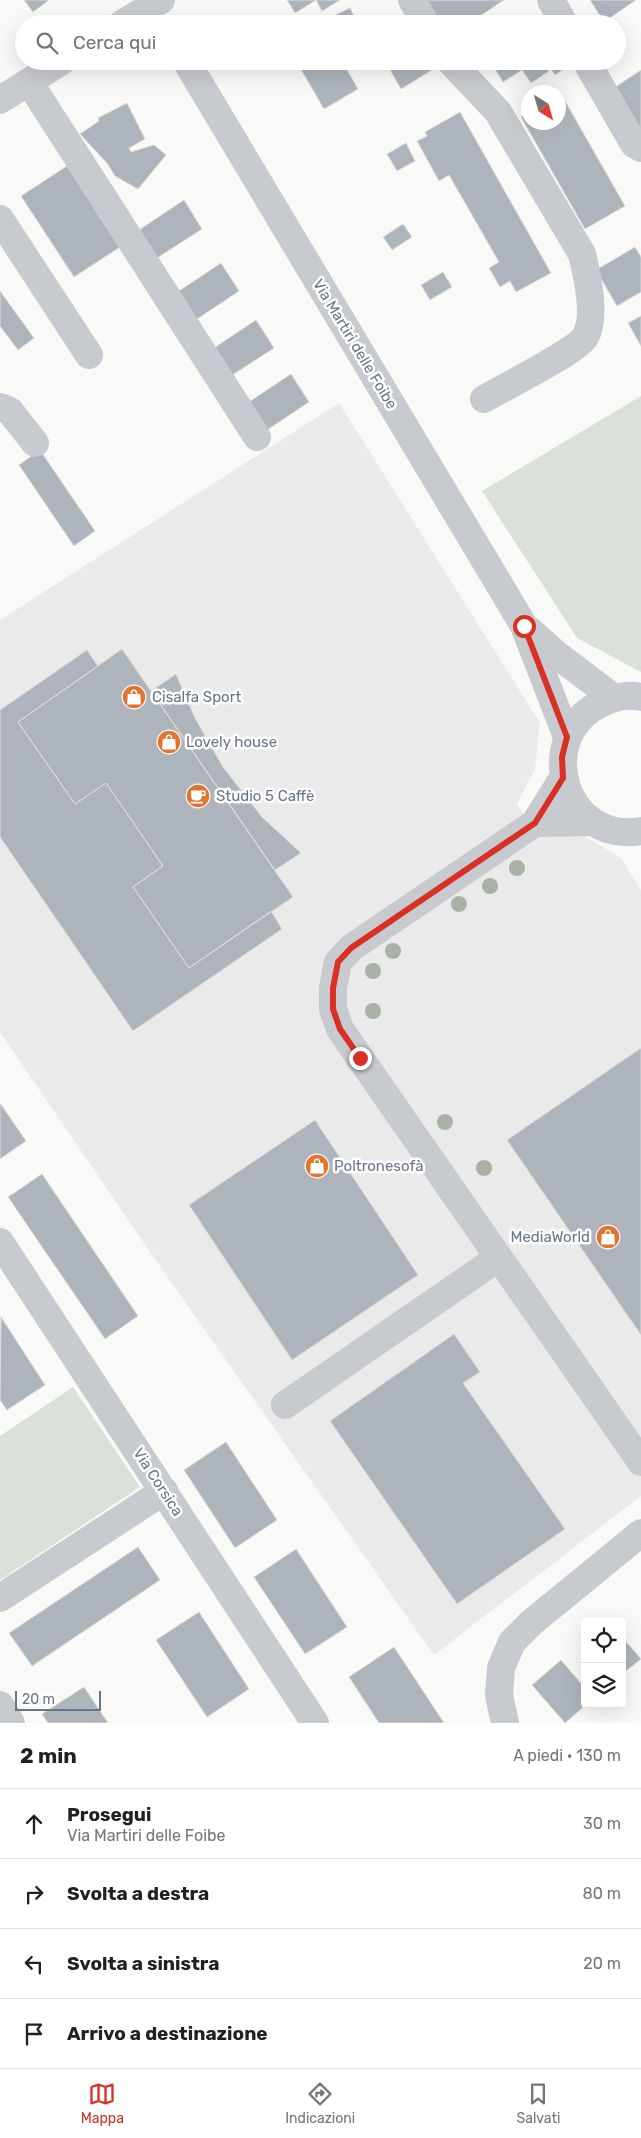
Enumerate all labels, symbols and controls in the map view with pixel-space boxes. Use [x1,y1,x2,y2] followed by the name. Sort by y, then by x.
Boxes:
[15,15,626,70] search box
[33,29,61,57] icon: search
[73,31,156,54] text: Cerca qui
[521,85,566,130] north arrow
[309,276,401,412] street label: Via Martiri delle Foibe
[513,615,536,638] route start
[121,684,147,710] shop icon: Cisalfa Sport
[152,688,241,706] place label: Cisalfa Sport
[156,729,182,755] shop icon: Lovely house
[186,733,277,751] place label: Lovely house
[185,783,211,809] cafe icon: Studio 5 Caffè
[216,787,314,805] place label: Studio 5 Caffè
[349,1047,372,1070] route end
[304,1153,330,1179] shop icon: Poltronesofà
[334,1157,423,1175] place label: Poltronesofà
[595,1224,621,1250] shop icon: MediaWorld
[511,1228,590,1246] place label: MediaWorld
[129,1445,187,1519] street label: Via Corsica
[581,1618,626,1708] map controls
[581,1618,626,1663] button: locate
[581,1663,626,1708] button: layers
[15,1688,101,1711] scale bar
[22,1691,55,1708] text: 20 m
[20,1743,77,1768] text: 2 min
[513,1746,621,1765] text: A piedi · 130 m
[67,1803,151,1826] text: Prosegui
[20,1810,48,1838] icon: ahead
[583,1814,621,1833] text: 30 m
[67,1826,226,1845] text: Via Martiri delle Foibe
[20,1880,48,1908] icon: right
[67,1882,209,1905] text: Svolta a destra
[583,1884,621,1903] text: 80 m
[20,1950,48,1978] icon: left
[67,1952,220,1975] text: Svolta a sinistra
[583,1954,621,1973] text: 20 m
[20,2020,48,2048] icon: arrive
[67,2022,268,2045] text: Arrivo a destinazione
[81,2080,124,2127] tab: Mappa
[285,2080,355,2127] tab: Indicazioni
[516,2080,560,2127] tab: Salvati

